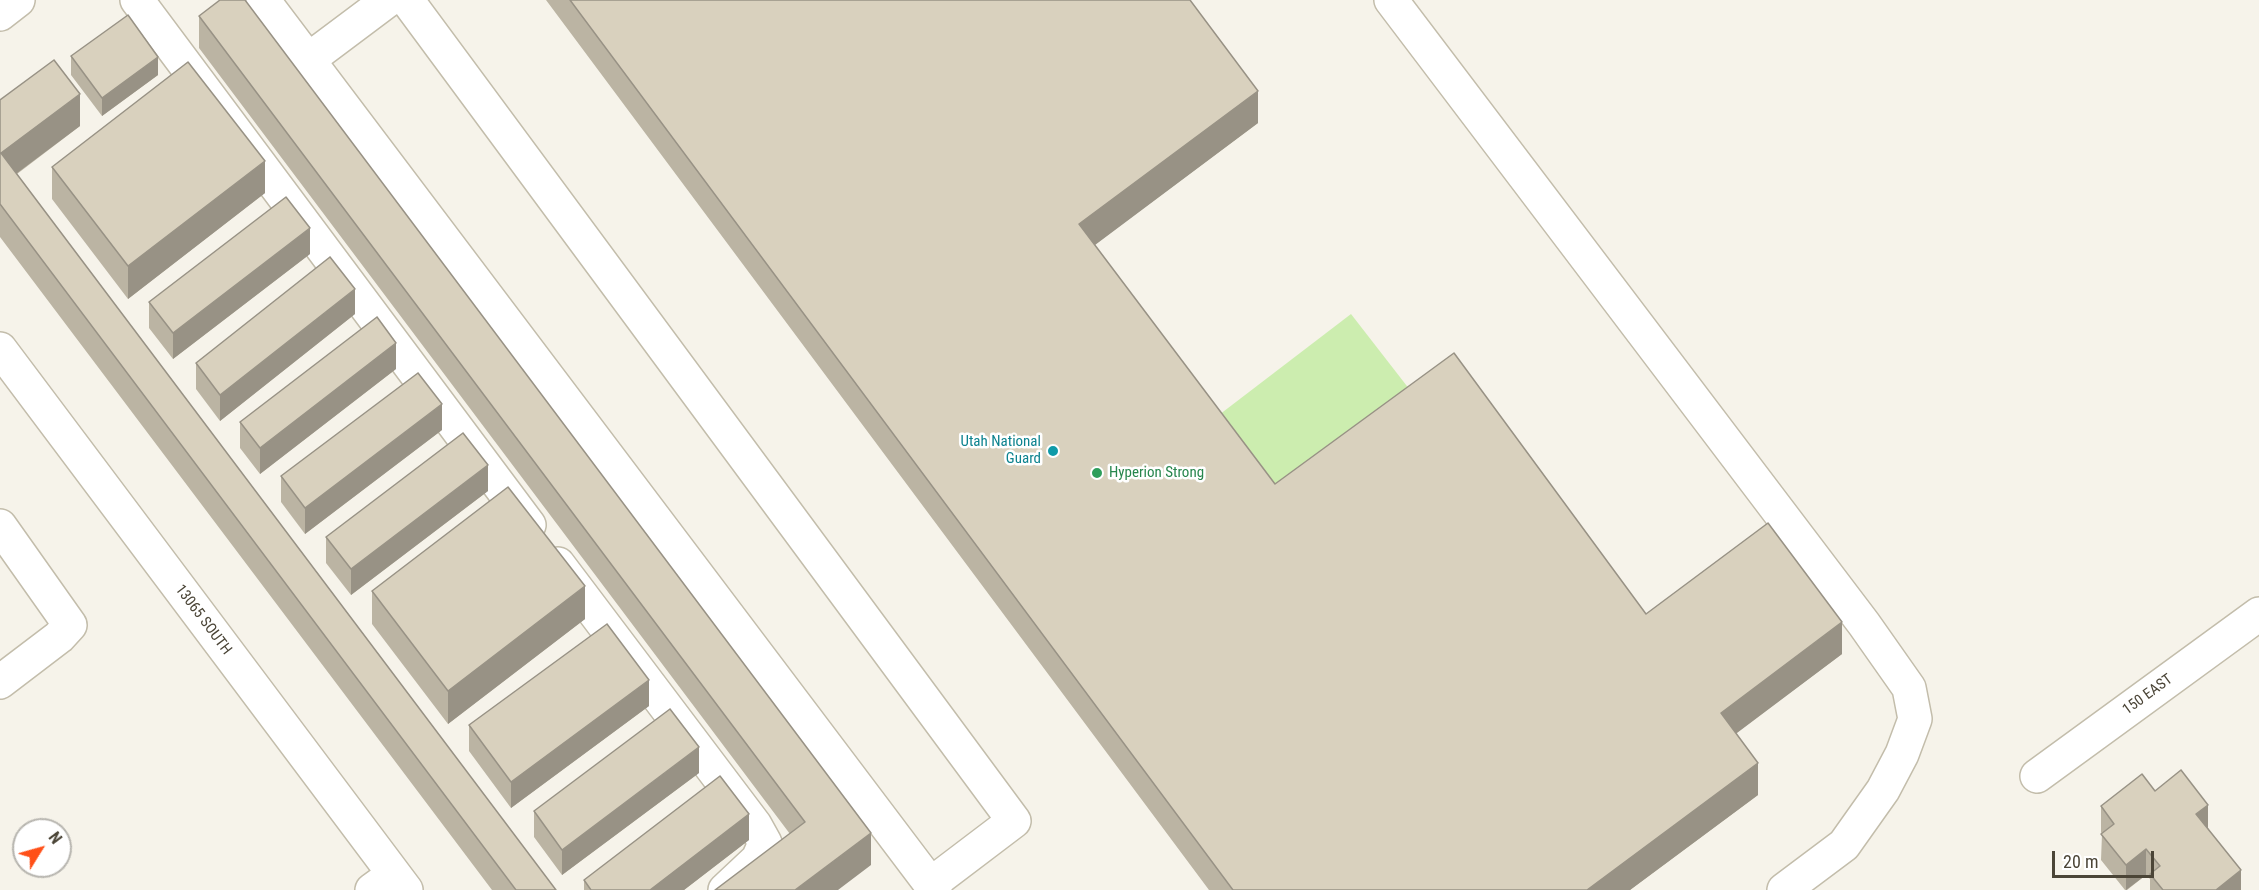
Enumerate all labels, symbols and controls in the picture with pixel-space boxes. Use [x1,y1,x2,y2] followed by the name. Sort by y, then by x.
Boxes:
[960,433,1041,468] place label: Utah National Guard
[1046,444,1060,458] marker: Utah National Guard
[1109,464,1204,482] place label: Hyperion Strong
[1090,466,1104,480] marker: Hyperion Strong
[171,582,235,658] street label: 13065 SOUTH
[2120,671,2176,719] street label: 150 EAST
[12,818,72,878] north arrow
[45,828,66,848] text: N
[2055,839,2157,877] scale bar
[2063,851,2098,872] text: 20 m

